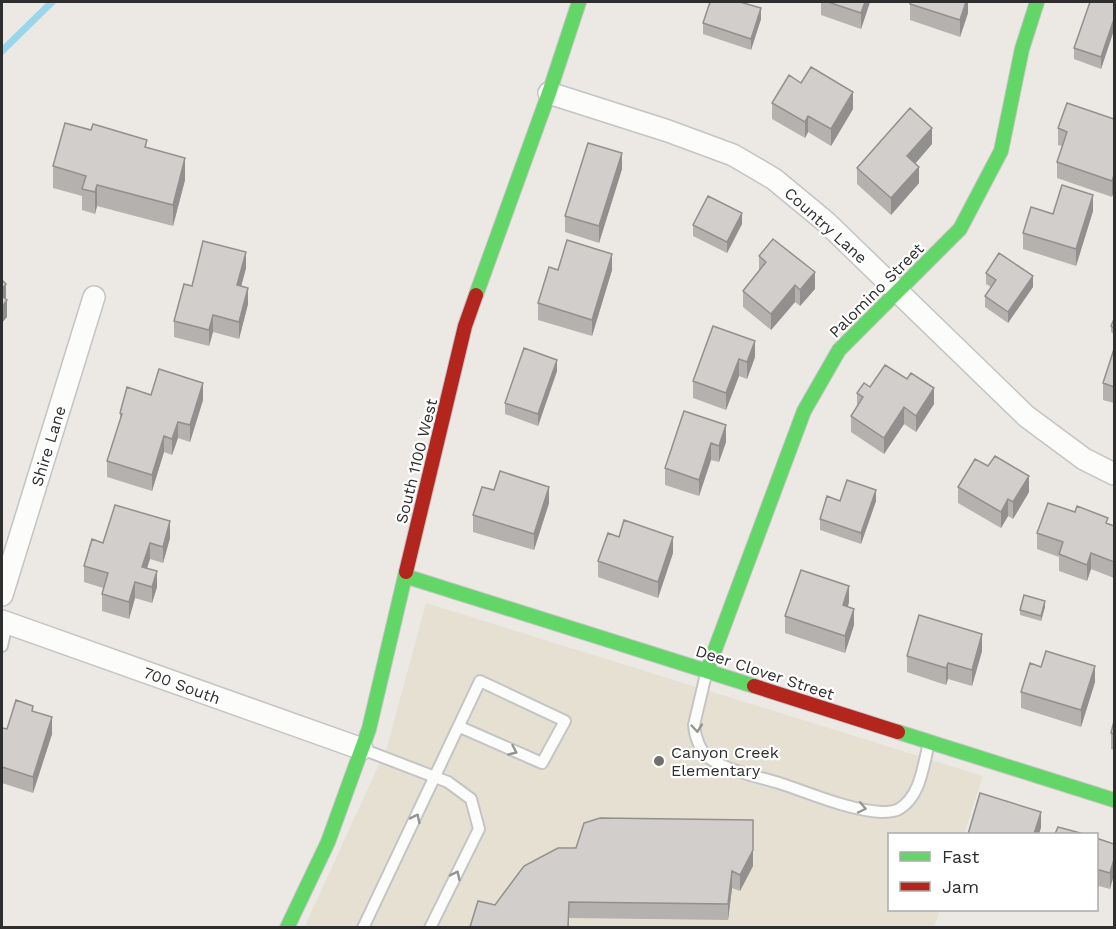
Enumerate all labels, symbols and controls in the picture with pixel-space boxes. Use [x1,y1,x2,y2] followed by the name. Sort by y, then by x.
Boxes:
[780,183,871,267] street label: Country Lane
[825,239,928,342] street label: Palomino Street
[392,396,441,526] street label: South 1100 West
[27,404,70,489] street label: Shire Lane
[693,641,837,704] street label: Deer Clover Street
[141,663,223,708] street label: 700 South
[690,724,703,733] one-way arrow
[507,743,518,755] one-way arrow
[671,743,779,780] place label: Canyon Creek Elementary
[652,754,666,768] marker: Canyon Creek Elementary
[857,801,867,814] one-way arrow
[409,814,420,825] one-way arrow
[888,833,1098,911] legend
[942,846,980,867] text: Fast
[449,871,460,881] one-way arrow
[942,876,979,897] text: Jam

